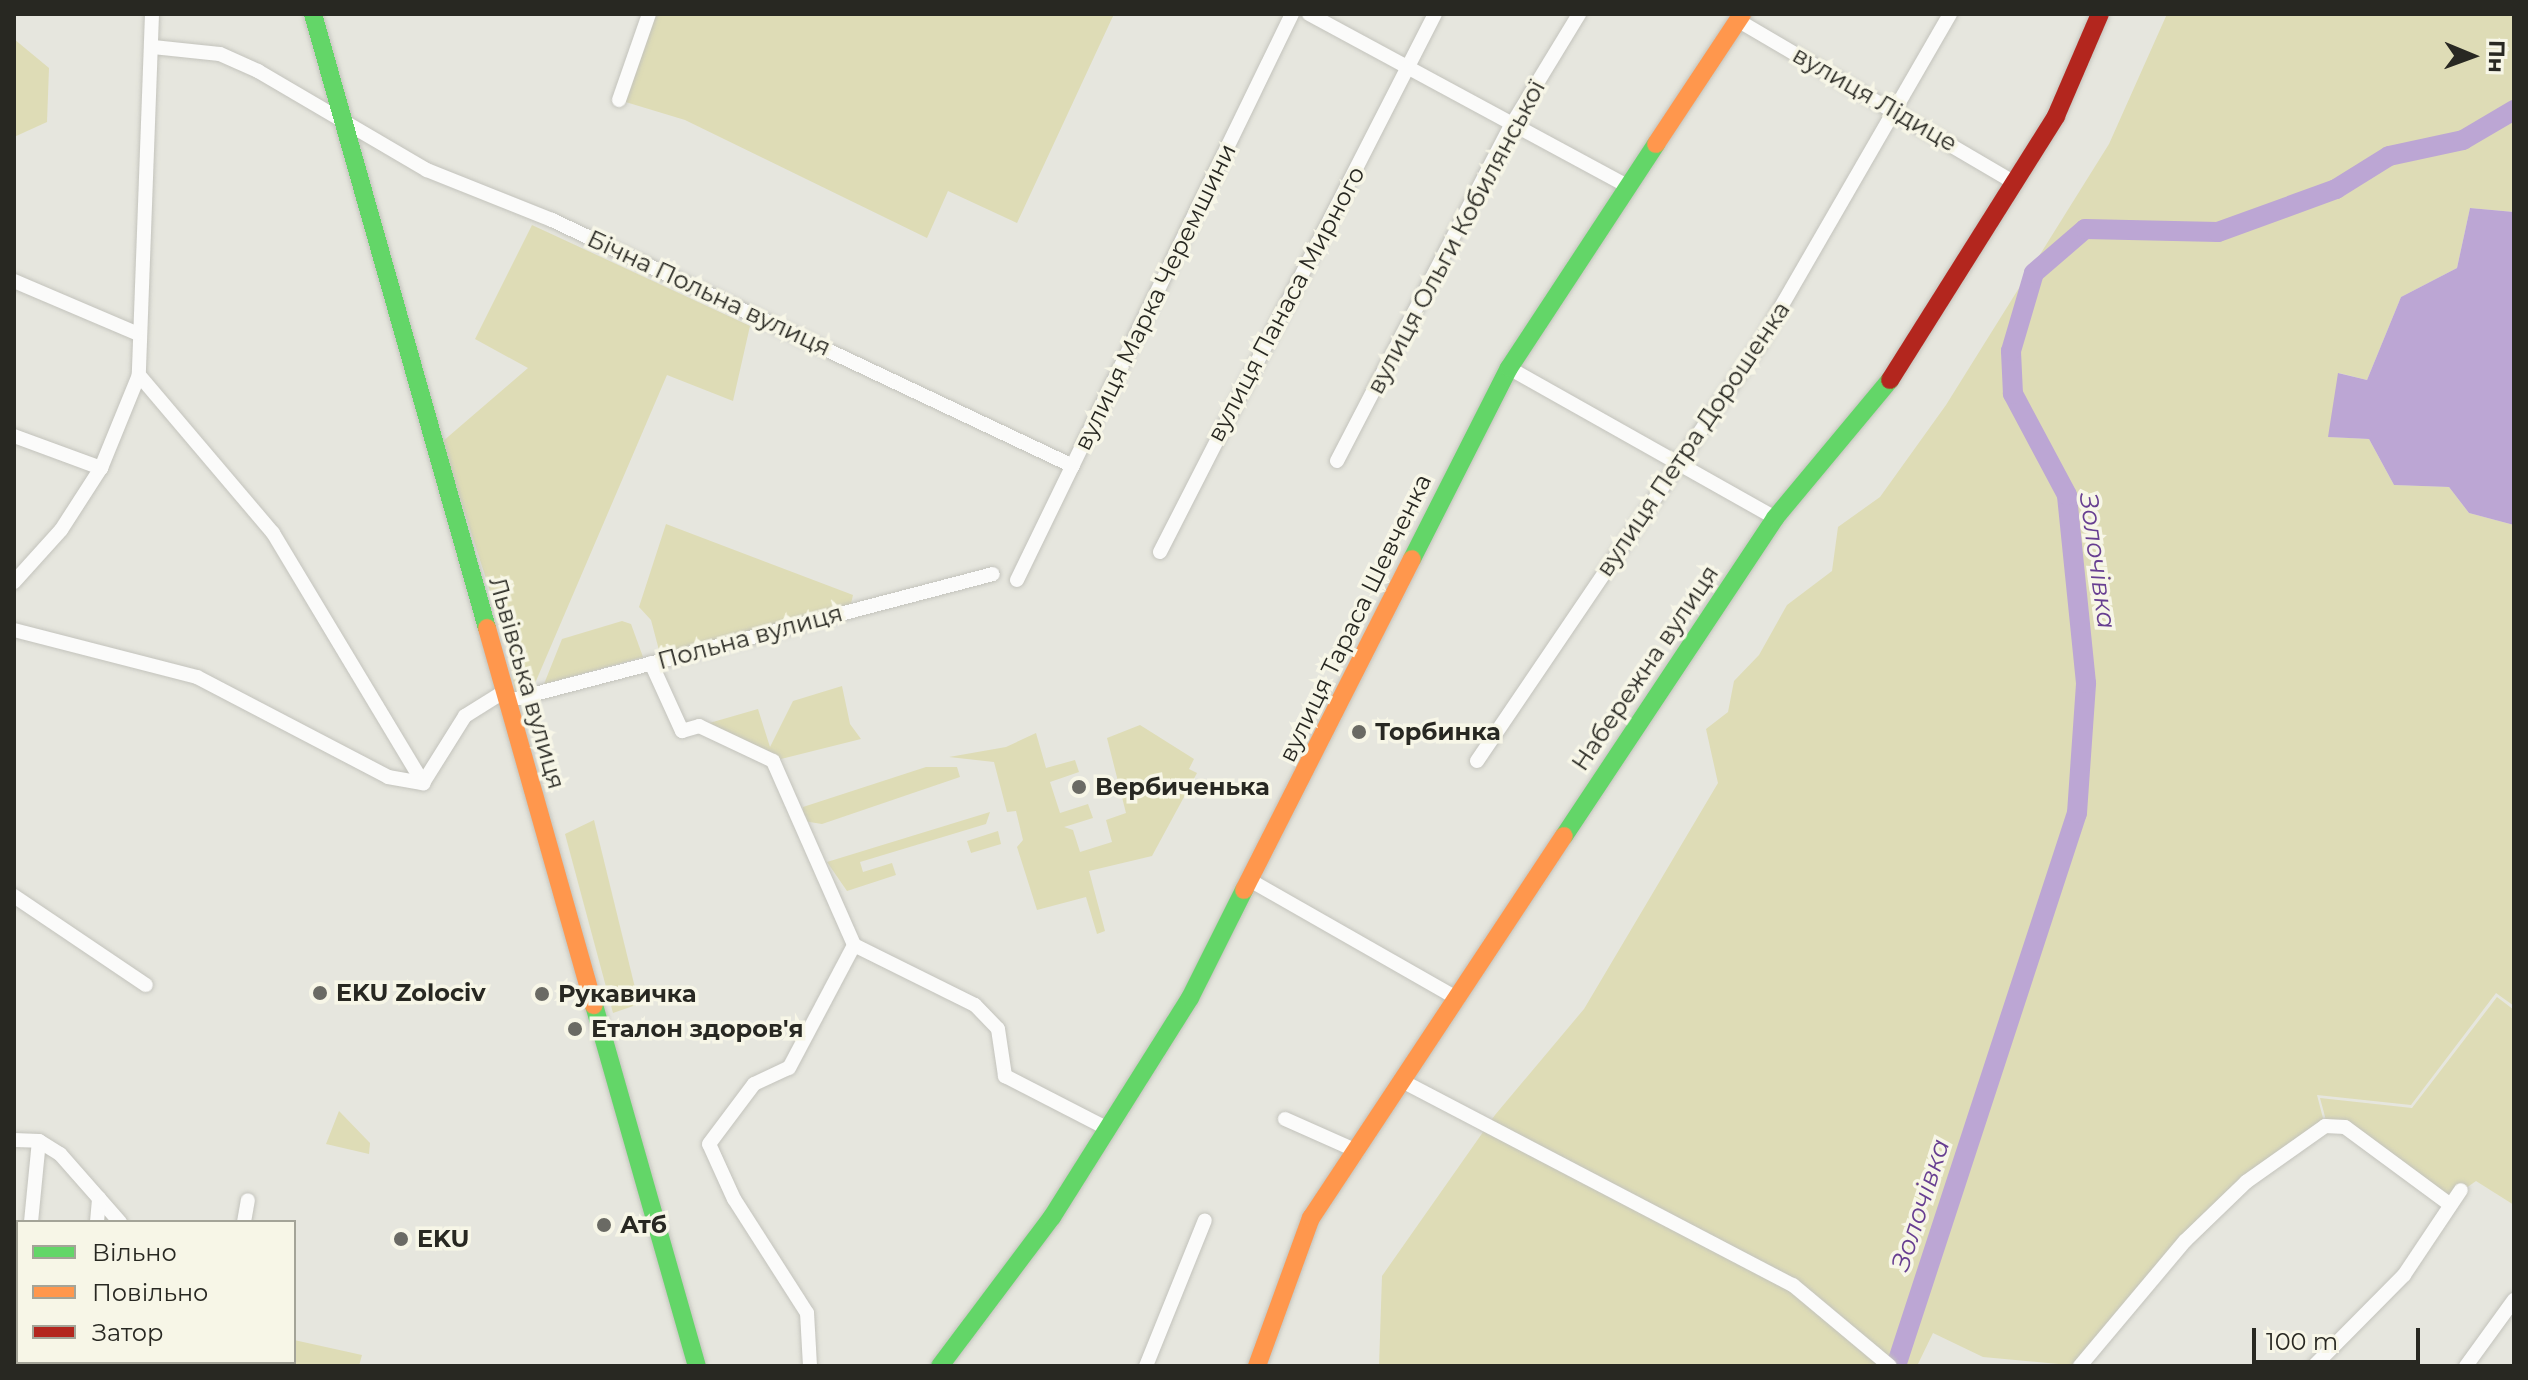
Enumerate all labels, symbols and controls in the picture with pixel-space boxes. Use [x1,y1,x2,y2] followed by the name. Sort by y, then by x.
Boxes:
[2432,16,2512,96] north arrow
[1788,40,1962,158] street label: вулиця Лідице
[2483,40,2510,73] text: Пн
[1361,75,1551,399] street label: вулиця Ольги Кобилянської
[1068,139,1242,455] street label: вулиця Марка Черемшини
[1201,161,1371,447] street label: вулиця Панаса Мирного
[583,224,835,362] street label: Бічна Польна вулиця
[1590,296,1796,582] street label: вулиця Петра Дорошенка
[1273,469,1437,767] street label: вулиця Тараса Шевченка
[2072,491,2122,631] water label: Золочівка
[1565,560,1725,776] street label: Набережна вулиця
[483,574,571,792] street label: Львівська вулиця
[654,598,846,676] street label: Польна вулиця
[1375,718,1501,746] place label: Торбинка
[1350,723,1368,741] marker: Торбинка
[1095,773,1270,801] place label: Вербиченька
[1070,778,1088,796] marker: Вербиченька
[336,979,486,1007] place label: EKU Zolociv
[558,980,697,1008] place label: Рукавичка
[311,984,329,1002] marker: EKU Zolociv
[533,985,551,1003] marker: Рукавичка
[591,1015,803,1043] place label: Еталон здоров'я
[566,1020,584,1038] marker: Еталон здоров'я
[1885,1135,1957,1275] water label: Золочівка
[620,1211,667,1239] place label: Атб
[595,1216,613,1234] marker: Атб
[16,1220,296,1364] legend
[417,1225,470,1253] place label: EKU
[392,1230,410,1248] marker: EKU
[92,1238,177,1267] text: Вільно
[92,1278,208,1307] text: Повільно
[2256,1312,2424,1362] scale bar
[92,1318,163,1347] text: Затор
[2266,1327,2338,1356] text: 100 m

